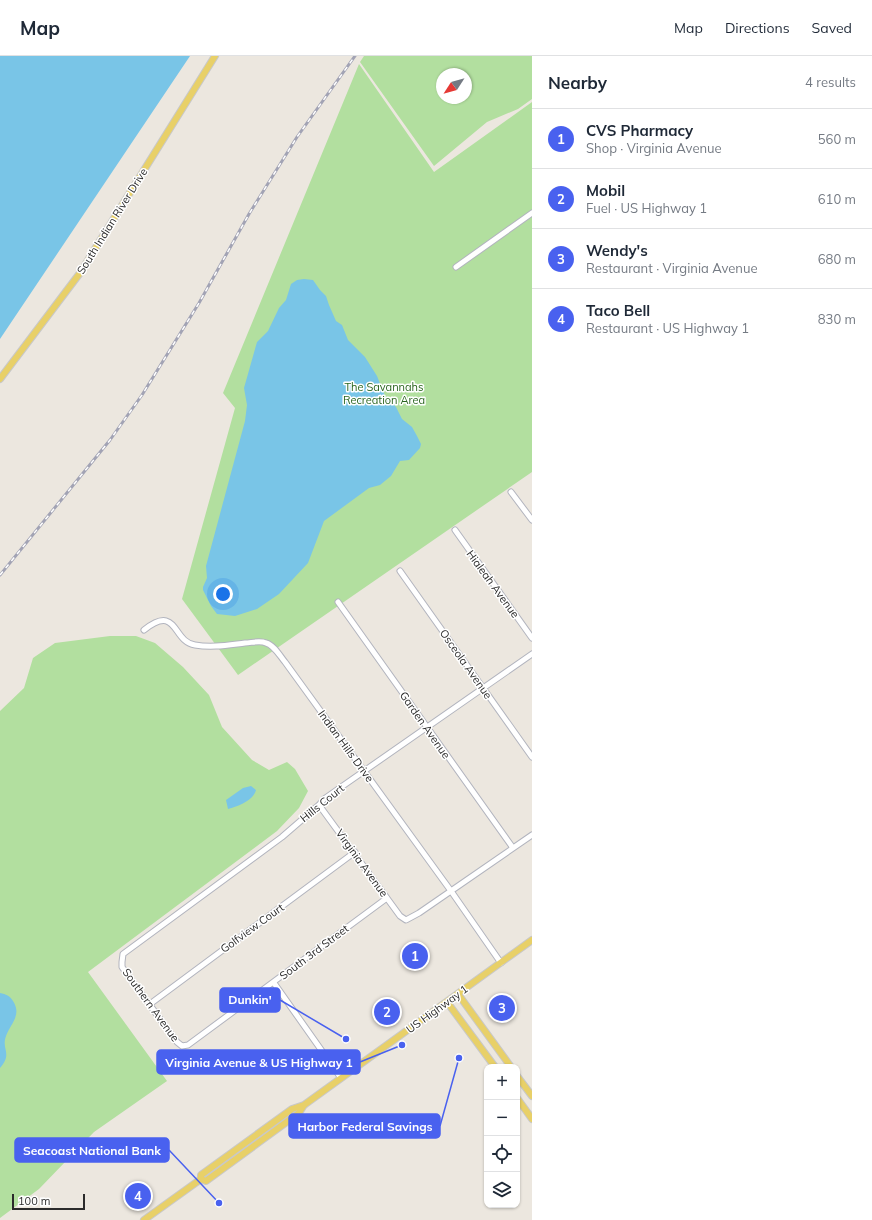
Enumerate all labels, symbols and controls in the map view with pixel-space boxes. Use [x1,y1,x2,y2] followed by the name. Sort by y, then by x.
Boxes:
[20,16,60,40] text: Map
[674,19,703,37] text: Map
[725,19,790,37] text: Directions
[812,19,852,37] text: Saved
[436,68,472,104] north arrow
[548,72,607,93] text: Nearby
[805,74,856,90] text: 4 results
[586,121,693,140] text: CVS Pharmacy
[557,131,565,147] text: 1
[818,131,856,147] text: 560 m
[586,140,722,156] text: Shop · Virginia Avenue
[74,165,150,277] street label: South Indian River Drive
[586,181,625,200] text: Mobil
[557,191,565,207] text: 2
[818,191,856,207] text: 610 m
[586,200,707,216] text: Fuel · US Highway 1
[586,241,648,260] text: Wendy's
[557,251,565,267] text: 3
[818,251,856,267] text: 680 m
[586,260,758,276] text: Restaurant · Virginia Avenue
[586,301,650,320] text: Taco Bell
[557,311,565,327] text: 4
[818,311,856,327] text: 830 m
[586,320,749,336] text: Restaurant · US Highway 1
[343,380,425,407] park label: The Savannahs Recreation Area
[464,547,522,621] street label: Hialeah Avenue
[213,584,233,604] your location
[437,626,495,702] street label: Osceola Avenue
[397,689,453,761] street label: Garden Avenue
[315,707,377,785] street label: Indian Hills Drive
[297,781,347,825] street label: Hills Court
[333,826,391,900] street label: Virginia Avenue
[217,900,287,956] street label: Golfview Court
[277,921,351,983] street label: South 3rd Street
[402,941,428,971] pin: 1
[120,966,182,1044] street label: Southern Avenue
[403,982,471,1036] street label: US Highway 1
[220,988,280,1012] callout: Dunkin'
[228,992,272,1007] text: Dunkin'
[489,993,515,1023] pin: 3
[374,997,400,1027] pin: 2
[157,1050,360,1074] callout: Virginia Avenue & US Highway 1
[164,1055,353,1070] text: Virginia Avenue & US Highway 1
[484,1064,520,1208] map controls
[484,1064,520,1100] button: +
[484,1100,520,1136] button: −
[289,1114,440,1138] callout: Harbor Federal Savings
[297,1119,433,1134] text: Harbor Federal Savings
[484,1136,520,1172] button: locate
[15,1138,169,1162] callout: Seacoast National Bank
[23,1143,161,1158] text: Seacoast National Bank
[484,1172,520,1208] button: layers
[125,1181,151,1211] pin: 4
[12,1192,85,1211] scale bar
[18,1194,50,1208] text: 100 m

